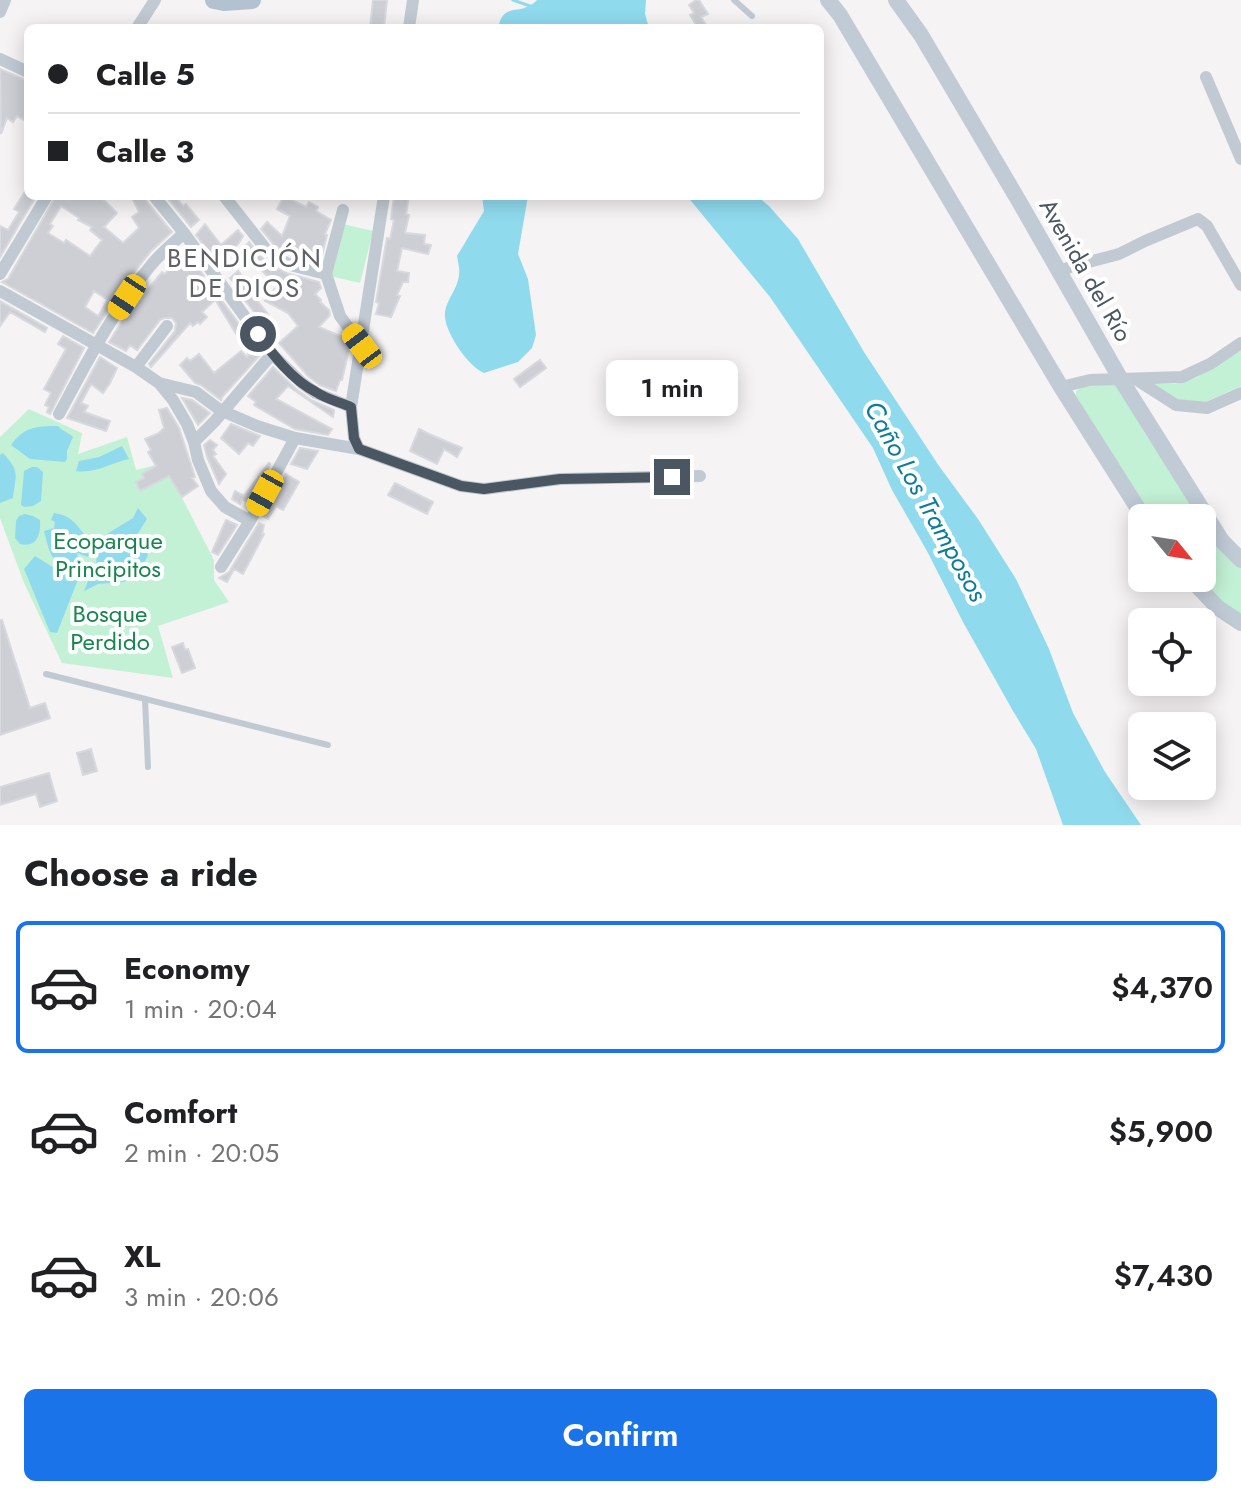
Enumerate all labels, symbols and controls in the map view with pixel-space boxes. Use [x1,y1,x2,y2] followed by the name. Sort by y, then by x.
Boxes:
[96,53,195,96] text: Calle 5
[96,130,194,173] text: Calle 3
[1031,192,1141,348] street label: Avenida del Río
[167,239,323,307] district label: BENDICIÓN DE DIOS
[104,270,150,324] car
[240,316,276,352] route start
[338,320,386,372] car
[606,361,738,417] callout: 1 min
[640,369,704,407] text: 1 min
[855,394,997,609] water label: Caño Los Tramposos
[654,459,690,495] route end
[243,466,287,520] car
[1128,504,1216,592] north arrow
[1128,504,1216,800] map controls
[53,523,163,586] park label: Ecoparque Principitos
[70,596,150,659] park label: Bosque Perdido
[1128,608,1216,696] button: locate
[1128,712,1216,800] button: layers
[24,847,258,899] text: Choose a ride
[124,947,250,990] text: Economy
[28,951,100,1023] icon: car
[1111,966,1213,1009] text: $4,370
[124,990,277,1028] text: 1 min · 20:04
[124,1091,237,1134] text: Comfort
[28,1095,100,1167] icon: car
[1109,1110,1213,1153] text: $5,900
[124,1134,279,1172] text: 2 min · 20:05
[124,1235,160,1278] text: XL
[28,1239,100,1311] icon: car
[1114,1254,1213,1297] text: $7,430
[124,1278,279,1316] text: 3 min · 20:06
[24,1389,1217,1481] button: Confirm

